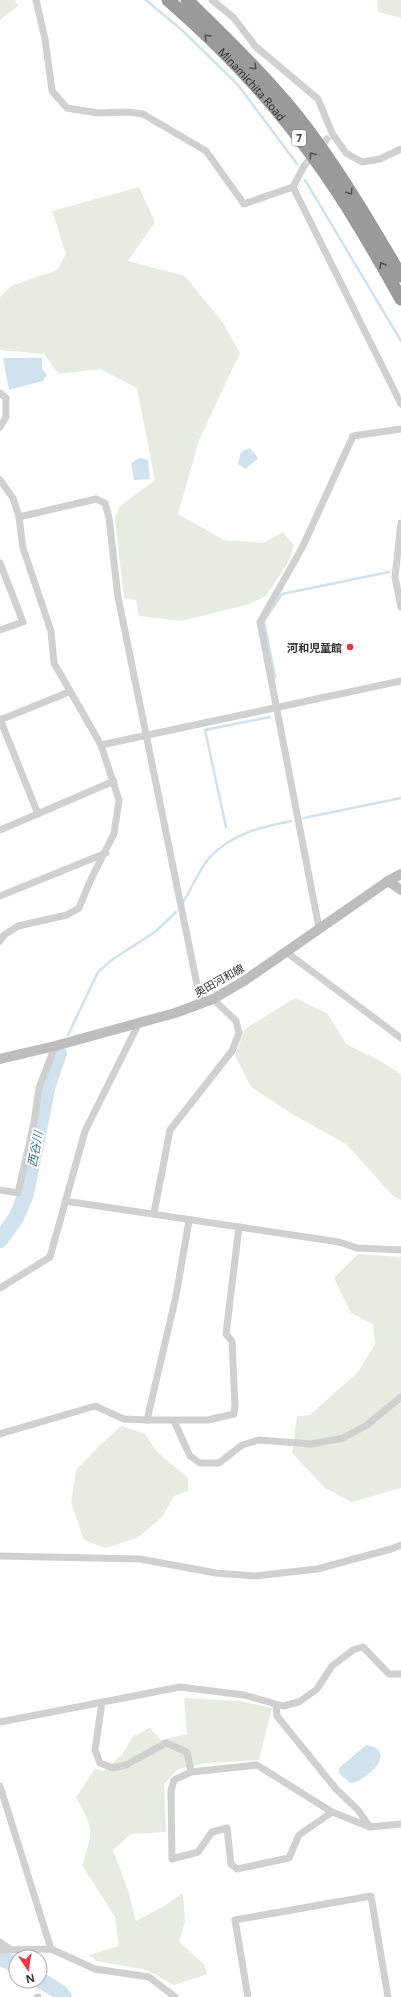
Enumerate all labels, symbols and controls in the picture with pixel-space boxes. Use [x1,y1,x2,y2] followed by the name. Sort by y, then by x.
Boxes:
[204,34,212,42] one-way arrow
[216,44,289,123] street label: Minamichita Road
[249,62,257,70] one-way arrow
[292,130,306,146] road number: 7
[310,153,317,160] one-way arrow
[345,188,353,195] one-way arrow
[379,261,386,269] one-way arrow
[287,640,342,655] place label: 河和児童館
[345,642,355,652] marker: 河和児童館
[191,960,247,1000] street label: 奥田河和線
[23,1128,47,1168] water label: 西谷川
[8,1949,48,1989] north arrow
[24,1971,36,1988] text: N

